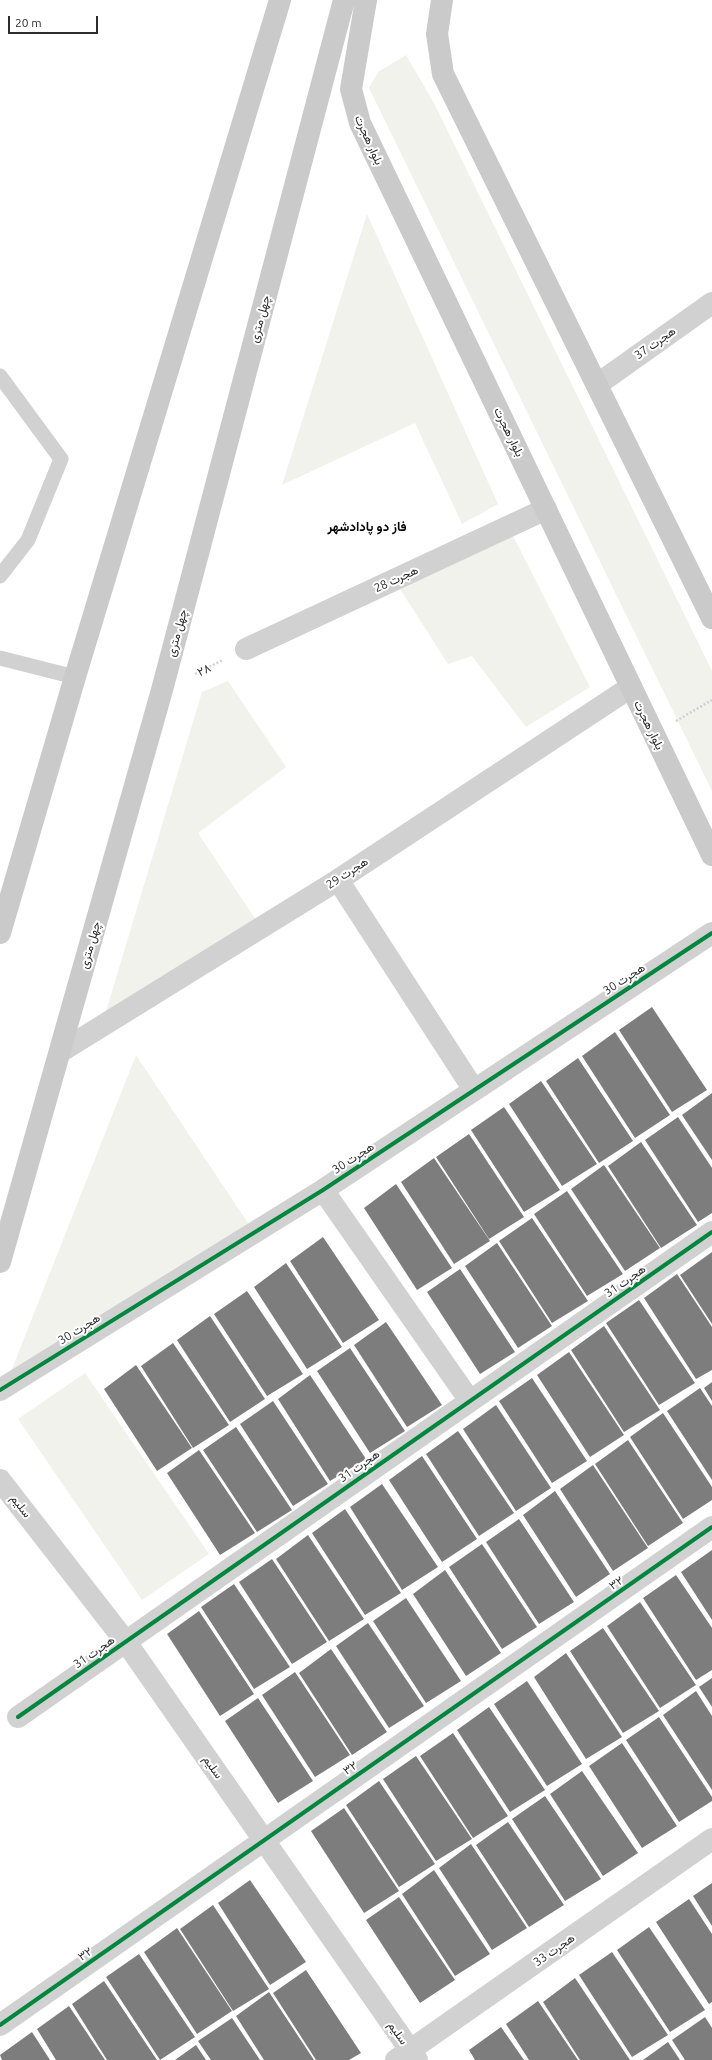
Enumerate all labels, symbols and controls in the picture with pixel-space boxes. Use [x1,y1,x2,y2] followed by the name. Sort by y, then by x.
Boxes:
[10,8,100,34] scale bar
[15,16,42,29] text: 20 m
[352,113,386,167] street label: بلوار هجرت
[247,294,273,344] street label: چهل متری
[632,324,678,362] street label: هجرت 37
[491,405,527,459] street label: بلوار هجرت
[327,519,407,535] district label: فاز دو پادادشهر
[372,563,420,595] street label: هجرت 28
[164,608,190,658] street label: چهل متری
[195,661,213,679] street label: ۲۸
[631,698,667,752] street label: بلوار هجرت
[323,854,371,892] street label: هجرت 29
[76,920,104,970] street label: چهل متری
[600,960,648,998] street label: هجرت 30
[329,1139,377,1177] street label: هجرت 30
[602,1262,648,1300] street label: هجرت 31
[55,1310,103,1348] street label: هجرت 30
[336,1447,382,1485] street label: هجرت 31
[8,1492,34,1520] street label: سلیم
[606,1573,626,1593] street label: ۳۲
[71,1633,117,1671] street label: هجرت 31
[200,1753,226,1781] street label: سلیم
[340,1758,360,1778] street label: ۳۲
[531,1931,577,1969] street label: هجرت 33
[75,1944,95,1964] street label: ۳۲
[385,2019,411,2047] street label: سلیم

